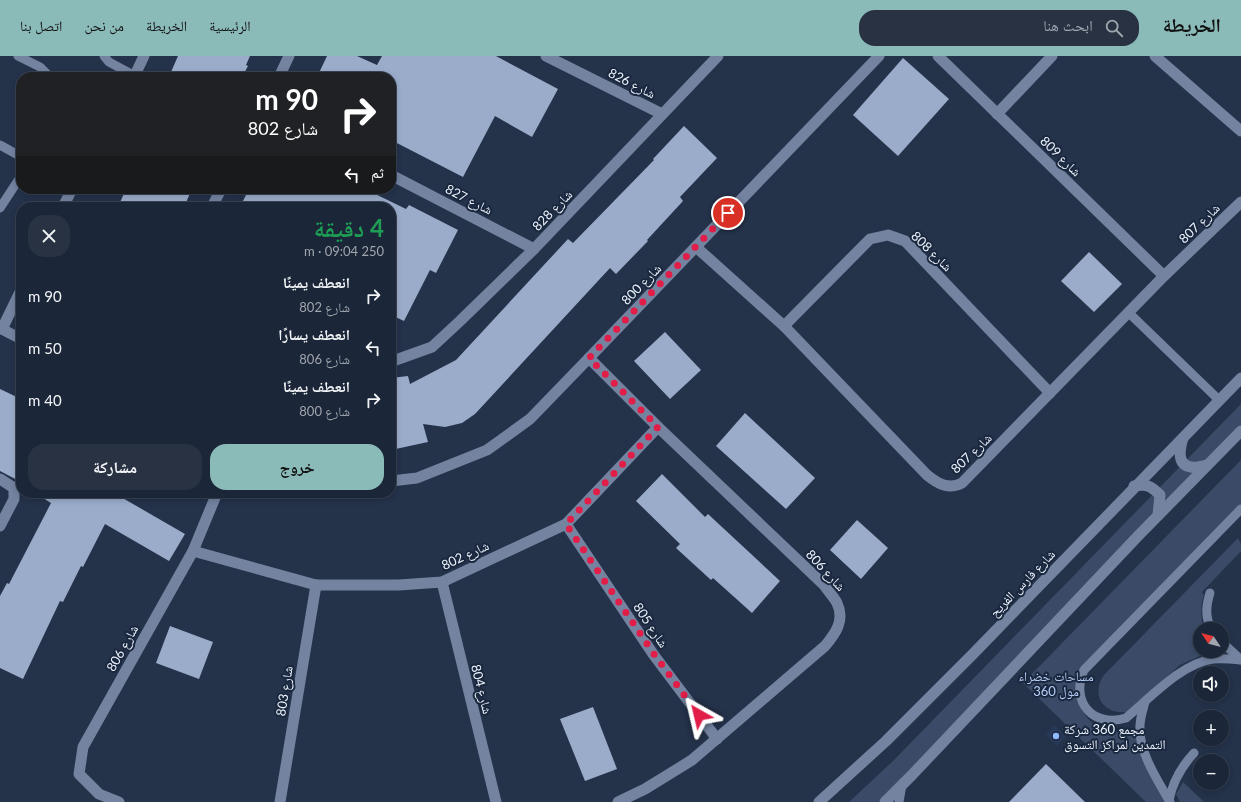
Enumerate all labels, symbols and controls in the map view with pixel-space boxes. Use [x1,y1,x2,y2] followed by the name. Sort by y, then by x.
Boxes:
[859,10,1139,46] search box
[1163,13,1221,36] text: الخريطة
[1043,16,1093,34] text: ابحث هنا
[20,17,62,34] text: اتصل بنا
[84,17,124,34] text: من نحن
[146,17,187,34] text: الخريطة
[209,17,251,34] text: الرئيسية
[1103,17,1125,39] icon: search
[605,64,658,103] street label: شارع 826
[255,82,318,116] text: 90 m
[332,88,384,140] icon: right
[248,117,318,139] text: شارع 802
[1036,133,1085,181] street label: شارع 809
[371,163,384,181] text: ثم
[341,164,363,186] icon: left
[442,180,495,219] street label: شارع 827
[529,186,577,235] street label: شارع 828
[711,196,745,230] pin
[1175,200,1224,248] street label: شارع 807
[717,202,739,224] icon: arrive
[314,213,384,242] text: 4 دقيقة
[28,215,70,257] button: close
[907,228,956,276] street label: شارع 808
[304,243,384,259] text: 250 m · 09:04
[618,260,666,309] street label: شارع 800
[283,273,350,291] text: انعطف يمينًا
[362,285,384,307] icon: right
[28,287,62,305] text: 90 m
[299,299,350,315] text: شارع 802
[278,325,350,343] text: انعطف يسارًا
[362,337,384,359] icon: left
[28,339,62,357] text: 50 m
[299,351,350,367] text: شارع 806
[283,377,350,395] text: انعطف يمينًا
[362,389,384,411] icon: right
[28,391,62,409] text: 40 m
[299,403,350,419] text: شارع 800
[947,430,996,478] street label: شارع 807
[28,444,202,490] button: مشاركة
[210,444,384,490] button: خروج
[439,537,492,575] street label: شارع 802
[801,546,849,595] street label: شارع 806
[986,546,1060,621] street label: شارع فارس الفريح
[629,600,672,652] street label: شارع 805
[103,622,143,675] street label: شارع 806
[1193,622,1229,658] north arrow
[1193,622,1229,790] map controls
[466,662,496,716] street label: شارع 804
[272,665,298,718] street label: شارع 803
[1193,666,1229,702] button: sound
[1018,668,1094,700] park label: مساحات خضراء 360 مول
[678,694,720,736] position arrow
[1193,710,1229,746] button: +
[1064,721,1166,753] place label: مجمع 360 شركة التمدين لمراكز التسوق
[1051,731,1061,741] marker: مجمع 360 شركة التمدين لمراكز التسوق
[1193,754,1229,790] button: −

